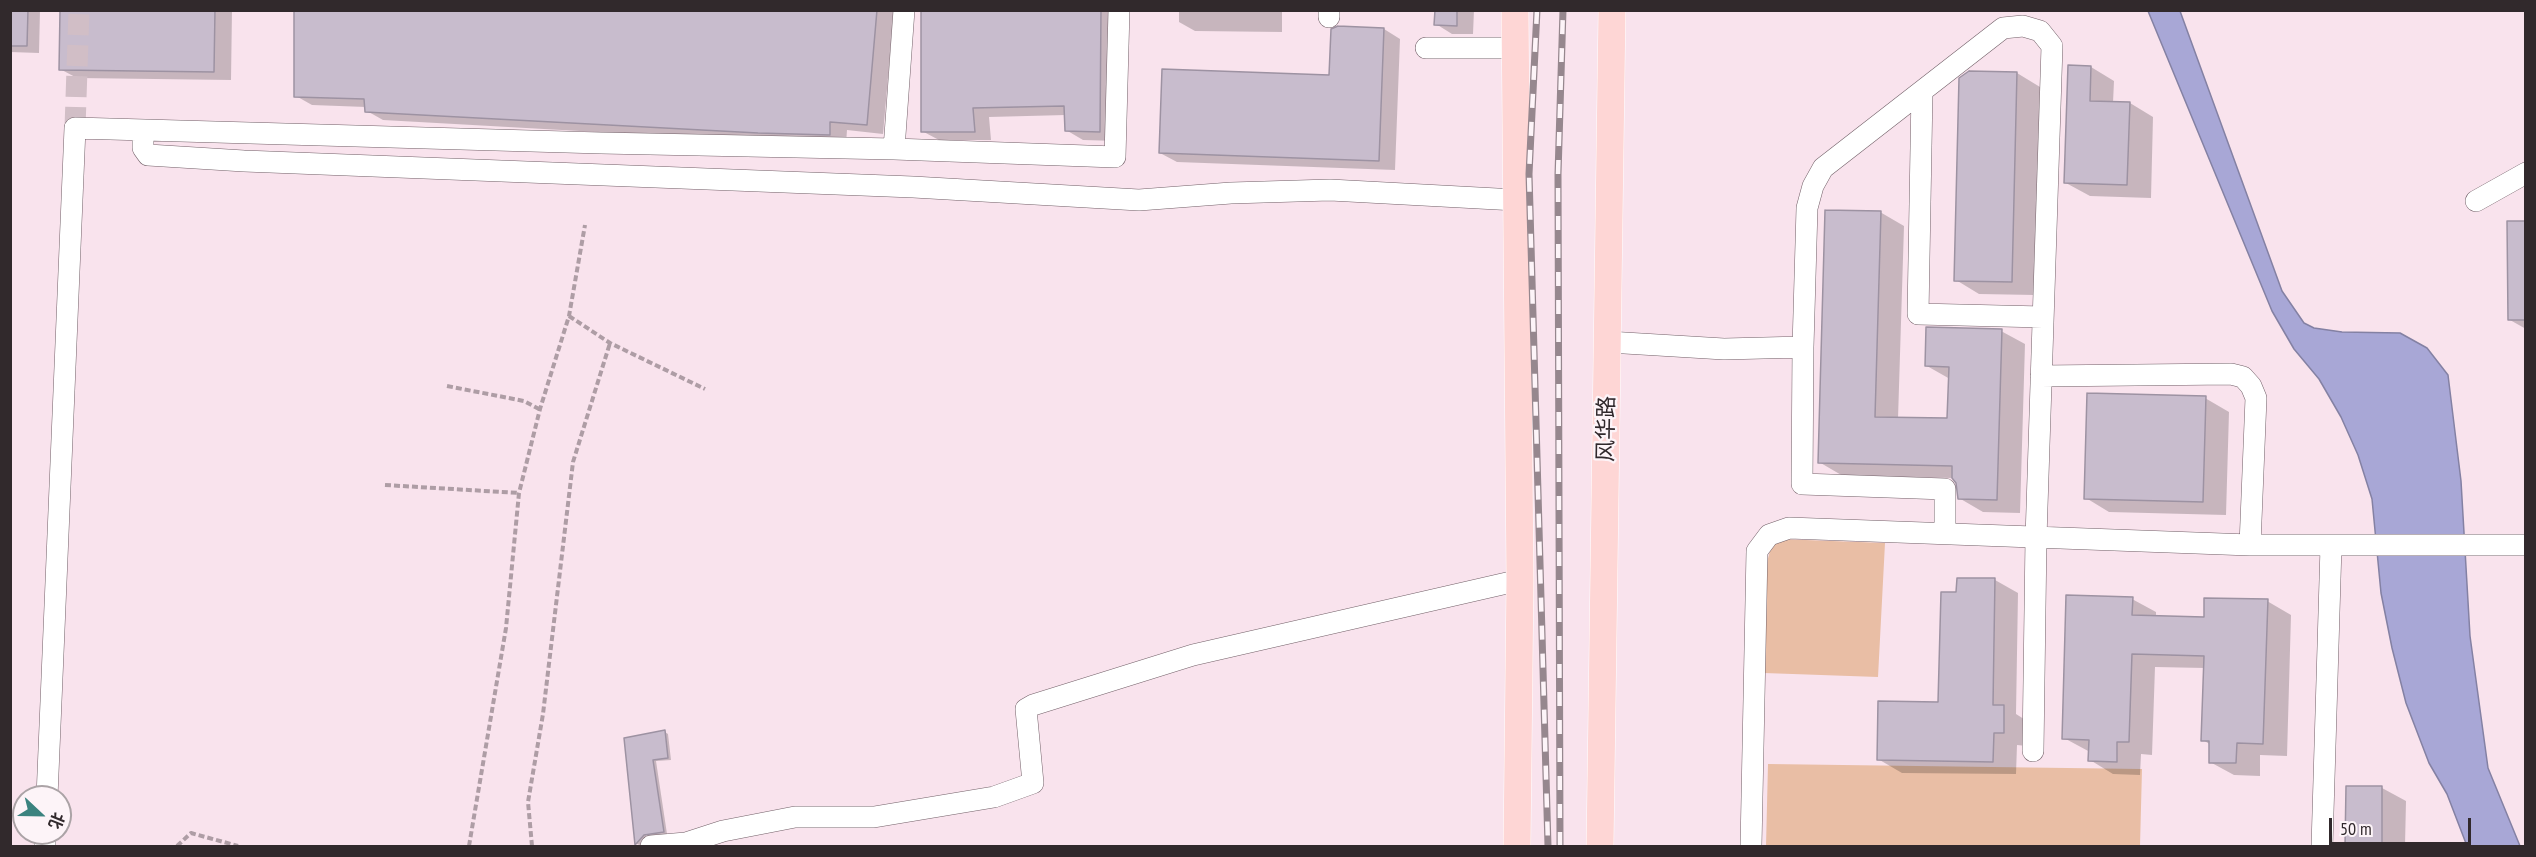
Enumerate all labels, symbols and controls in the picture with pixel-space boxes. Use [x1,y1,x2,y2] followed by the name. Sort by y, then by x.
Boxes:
[1593,396,1621,462] street label: 风华路
[12,785,72,845] north arrow
[2332,806,2474,844] scale bar
[45,810,69,832] text: 北
[2340,817,2372,840] text: 50 m

